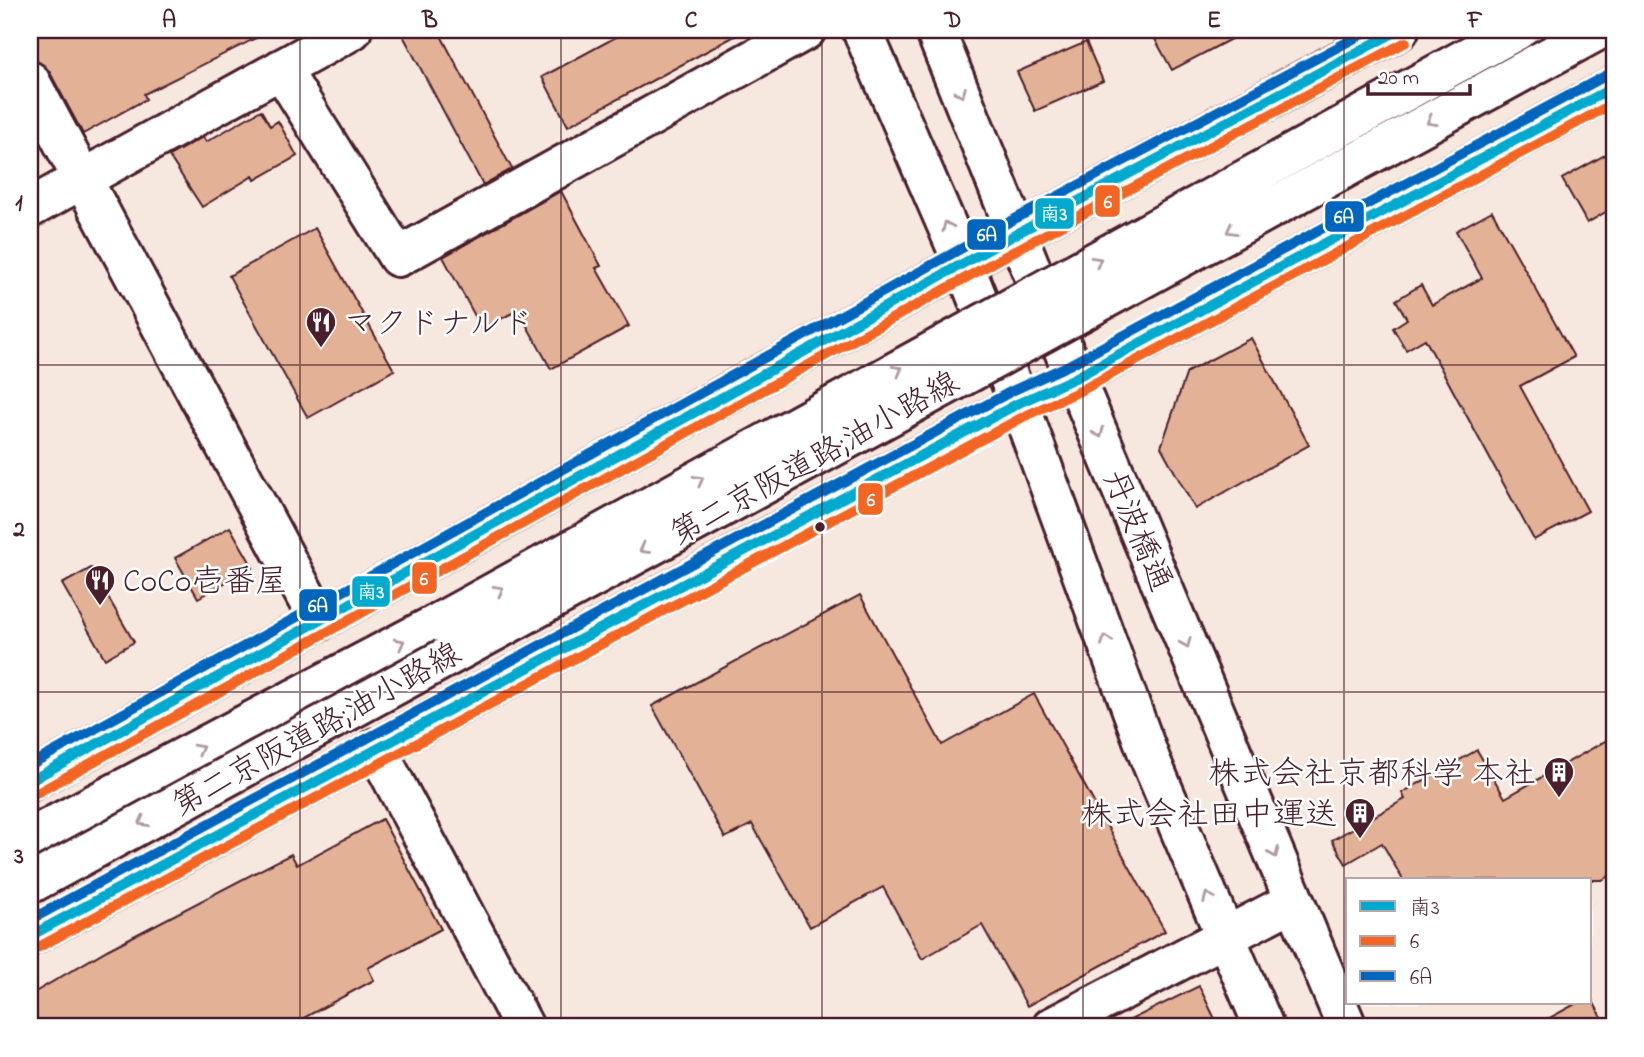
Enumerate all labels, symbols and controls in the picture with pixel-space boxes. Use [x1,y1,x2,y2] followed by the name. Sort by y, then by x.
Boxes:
[162,5,176,38] text: A
[421,5,438,38] text: B
[685,5,698,38] text: C
[944,5,961,38] text: D
[1207,5,1221,38] text: E
[1467,5,1483,38] text: F
[1368,52,1469,96] scale bar
[1378,64,1419,94] text: 20 m
[953,86,967,98] one-way arrow
[1426,113,1438,126] one-way arrow
[1094,184,1121,218] line badge: 6
[15,188,23,221] text: 1
[1104,190,1113,217] text: 6
[1034,197,1075,230] line badge: 南3
[1324,200,1365,233] line badge: 6A
[1041,202,1068,229] text: 南3
[1334,205,1354,232] text: 6A
[966,218,1007,251] line badge: 6A
[941,221,955,234] one-way arrow
[1226,222,1239,235] one-way arrow
[977,223,997,250] text: 6A
[1090,256,1103,269] one-way arrow
[344,302,533,349] place label: マクドナルド
[304,305,338,349] restaurant icon: マクドナルド
[663,361,969,559] street label: 第二京阪道路;油小路線
[891,365,903,378] one-way arrow
[1090,426,1104,438] one-way arrow
[1089,463,1182,599] street label: 丹波橋通
[692,475,704,488] one-way arrow
[857,482,884,516] line badge: 6
[867,488,876,515] text: 6
[12,514,25,547] text: 2
[813,520,827,534] unlabelled marker
[639,541,652,555] one-way arrow
[123,560,287,607] place label: CoCo壱番屋
[411,561,438,595] line badge: 6
[83,563,117,607] restaurant icon: CoCo壱番屋
[420,567,429,594] text: 6
[351,575,391,608] line badge: 南3
[358,580,385,607] text: 南3
[492,584,505,598] one-way arrow
[298,588,338,622] line badge: 6A
[308,594,328,621] text: 6A
[165,632,471,830] street label: 第二京阪道路;油小路線
[1100,634,1114,646] one-way arrow
[1178,636,1192,648] one-way arrow
[393,638,405,652] one-way arrow
[191,744,204,757] one-way arrow
[1208,752,1536,799] place label: 株式会社京都科学 本社
[1542,755,1576,799] building icon: 株式会社京都科学 本社
[1081,793,1337,840] place label: 株式会社田中運送
[1343,796,1377,840] building icon: 株式会社田中運送
[138,814,151,827] one-way arrow
[13,841,24,874] text: 3
[1266,846,1280,858] one-way arrow
[1346,878,1592,1004] legend
[1203,891,1217,903] one-way arrow
[1410,894,1440,924] text: 南3
[1410,928,1419,958] text: 6
[1410,964,1432,994] text: 6A

